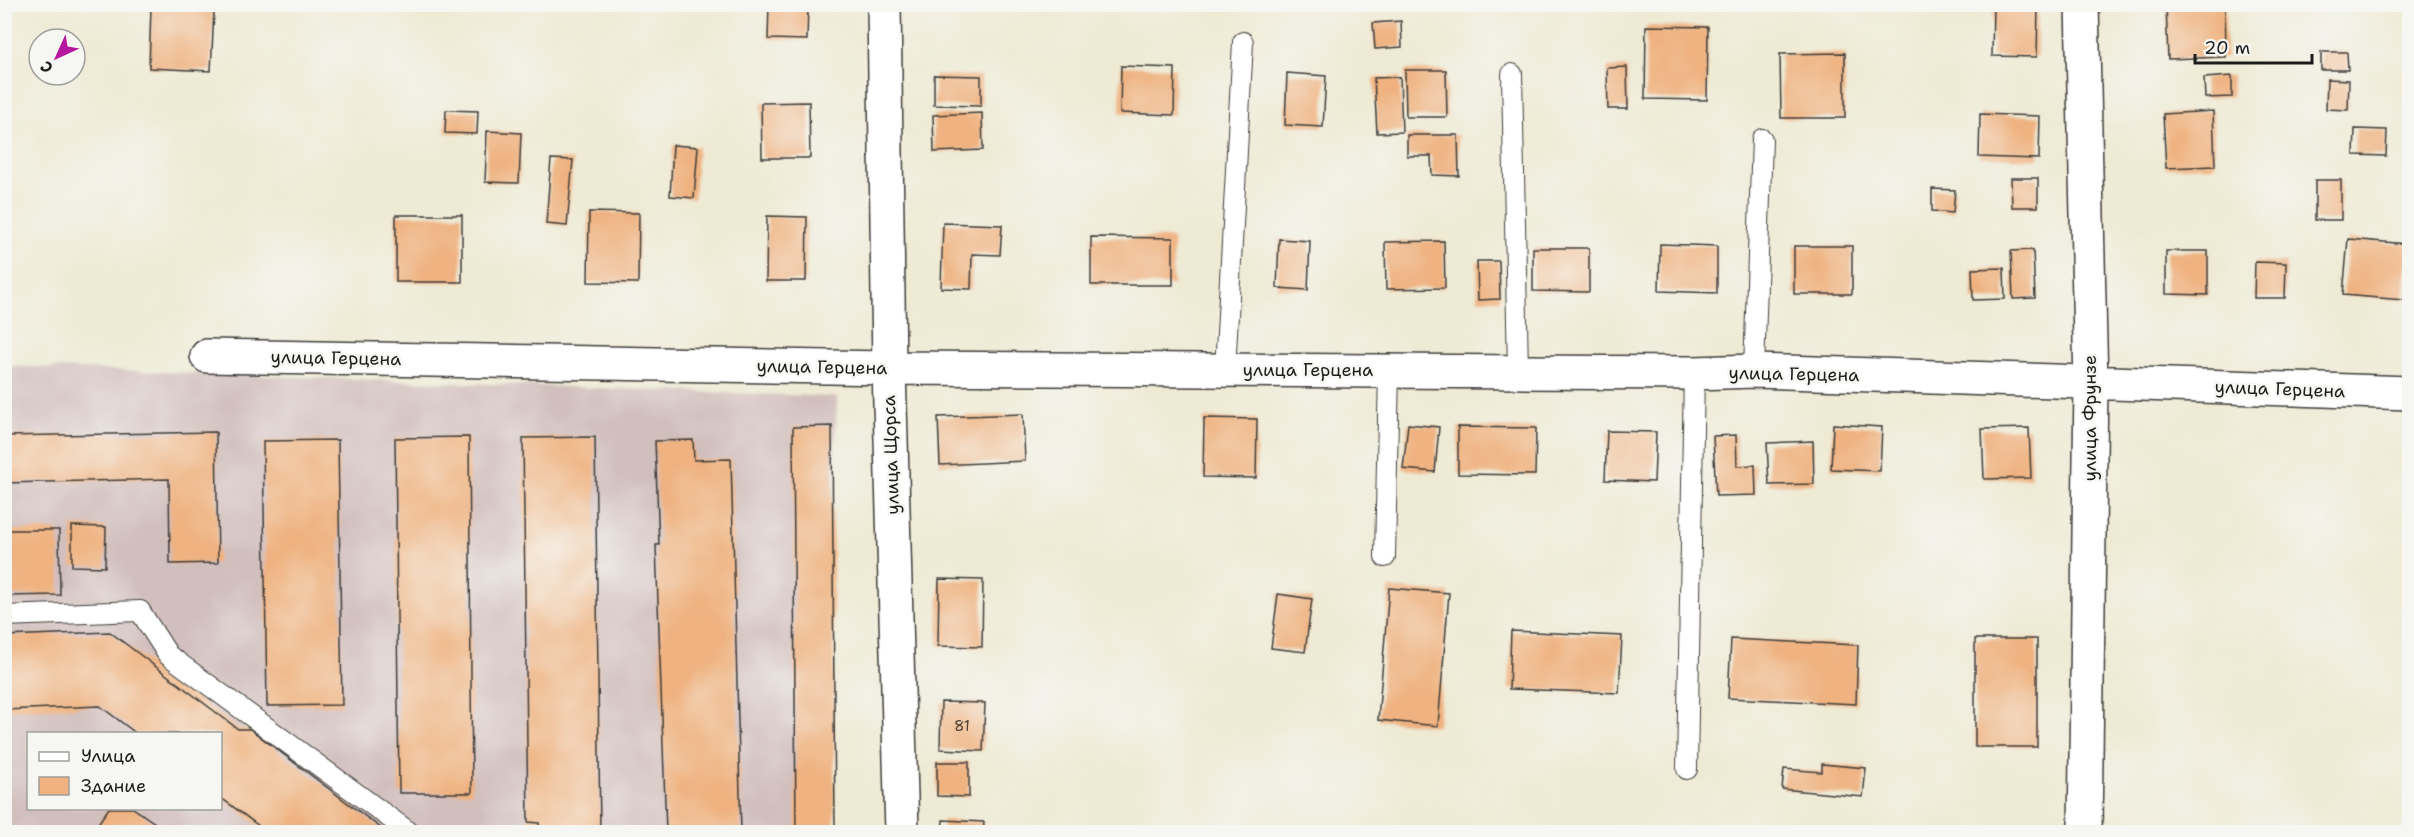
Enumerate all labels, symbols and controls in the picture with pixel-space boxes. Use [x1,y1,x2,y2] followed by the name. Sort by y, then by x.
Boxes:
[27,27,87,87] north arrow
[2195,27,2312,65] scale bar
[2204,36,2250,60] text: 20 m
[36,56,58,78] text: С
[270,345,402,371] street label: улица Герцена
[756,354,888,380] street label: улица Герцена
[2078,355,2102,481] street label: улица Фрунзе
[1243,358,1373,382] street label: улица Герцена
[1728,361,1860,387] street label: улица Герцена
[2214,375,2346,403] street label: улица Герцена
[877,395,905,515] street label: улица Щорса
[954,716,970,736] house number: 81
[27,732,222,810] legend
[81,744,135,768] text: Улица
[81,774,146,798] text: Здание

